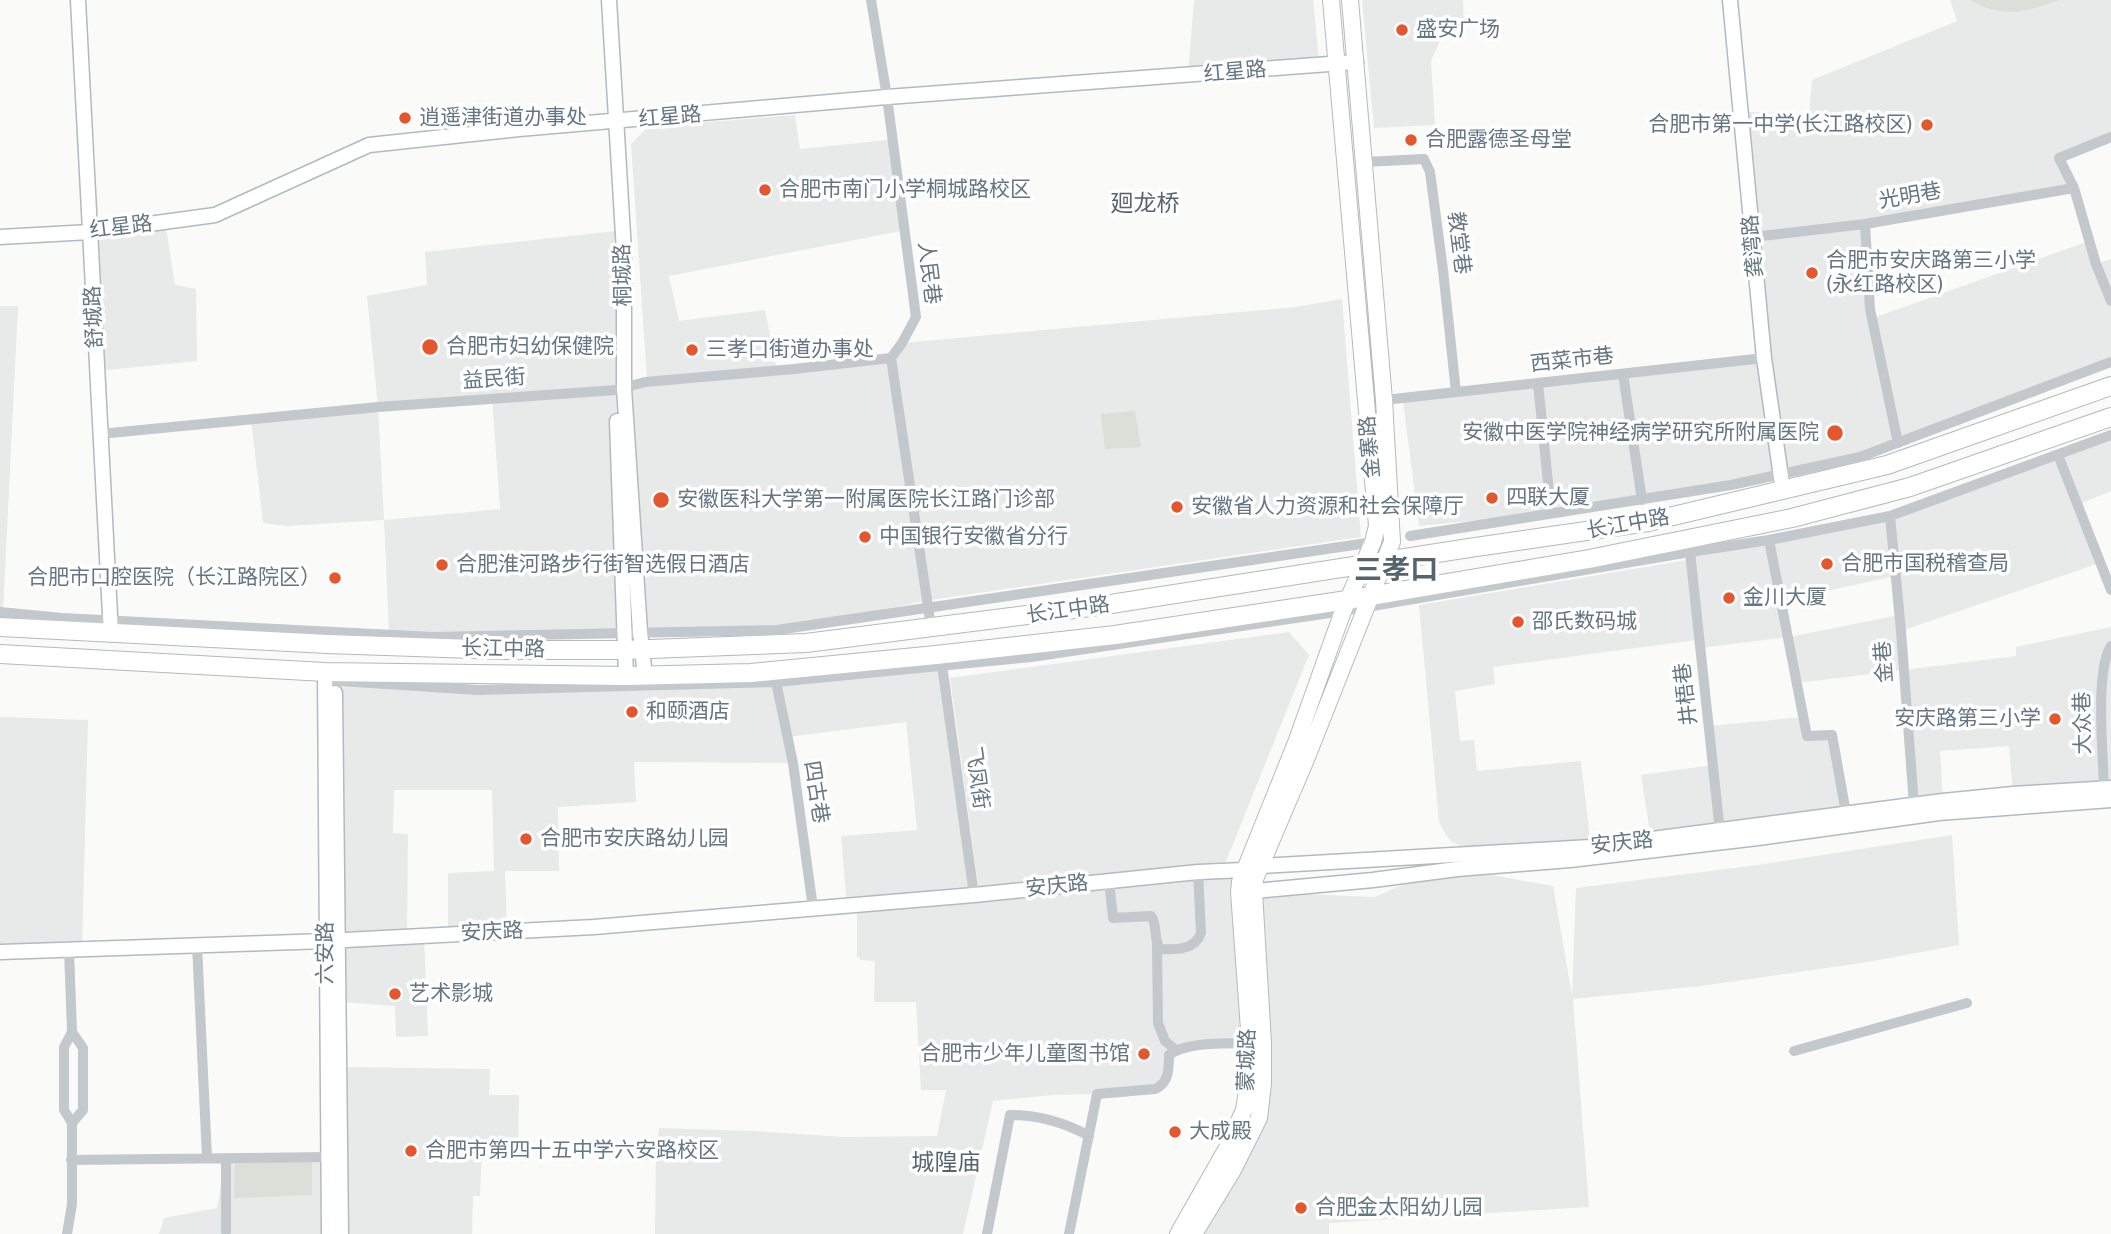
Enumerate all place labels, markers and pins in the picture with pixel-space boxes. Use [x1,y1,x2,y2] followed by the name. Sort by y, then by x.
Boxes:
[1416,17,1500,43] place label: 盛安广场
[1394,22,1410,38] marker: 盛安广场
[419,105,587,131] place label: 逍遥津街道办事处
[397,110,413,126] marker: 逍遥津街道办事处
[1648,112,1913,138] place label: 合肥市第一中学(长江路校区)
[1919,117,1935,133] marker: 合肥市第一中学(长江路校区)
[1425,127,1572,153] place label: 合肥露德圣母堂
[1403,132,1419,148] marker: 合肥露德圣母堂
[779,177,1031,203] place label: 合肥市南门小学桐城路校区
[757,182,773,198] marker: 合肥市南门小学桐城路校区
[1826,248,2036,298] place label: 合肥市安庆路第三小学 (永红路校区)
[1804,265,1820,281] marker: 合肥市安庆路第三小学 (永红路校区)
[446,334,614,360] place label: 合肥市妇幼保健院
[420,337,440,357] marker: 合肥市妇幼保健院
[706,337,874,363] place label: 三孝口街道办事处
[684,342,700,358] marker: 三孝口街道办事处
[1462,420,1819,446] place label: 安徽中医学院神经病学研究所附属医院
[1825,423,1845,443] marker: 安徽中医学院神经病学研究所附属医院
[1506,485,1590,511] place label: 四联大厦
[677,487,1055,513] place label: 安徽医科大学第一附属医院长江路门诊部
[651,490,671,510] marker: 安徽医科大学第一附属医院长江路门诊部
[1484,490,1500,506] marker: 四联大厦
[1191,494,1464,520] place label: 安徽省人力资源和社会保障厅
[1169,499,1185,515] marker: 安徽省人力资源和社会保障厅
[879,524,1068,550] place label: 中国银行安徽省分行
[857,529,873,545] marker: 中国银行安徽省分行
[1841,551,2009,577] place label: 合肥市国税稽查局
[456,552,750,578] place label: 合肥淮河路步行街智选假日酒店
[1819,556,1835,572] marker: 合肥市国税稽查局
[434,557,450,573] marker: 合肥淮河路步行街智选假日酒店
[27,565,321,591] place label: 合肥市口腔医院（长江路院区）
[327,570,343,586] marker: 合肥市口腔医院（长江路院区）
[1743,585,1827,611] place label: 金川大厦
[1721,590,1737,606] marker: 金川大厦
[1532,609,1637,635] place label: 邵氏数码城
[1510,614,1526,630] marker: 邵氏数码城
[646,699,730,725] place label: 和颐酒店
[624,704,640,720] marker: 和颐酒店
[1894,706,2041,732] place label: 安庆路第三小学
[2047,711,2063,727] marker: 安庆路第三小学
[540,826,729,852] place label: 合肥市安庆路幼儿园
[518,831,534,847] marker: 合肥市安庆路幼儿园
[409,981,493,1007] place label: 艺术影城
[387,986,403,1002] marker: 艺术影城
[920,1041,1130,1067] place label: 合肥市少年儿童图书馆
[1136,1046,1152,1062] marker: 合肥市少年儿童图书馆
[1189,1119,1252,1145] place label: 大成殿
[1167,1124,1183,1140] marker: 大成殿
[425,1138,719,1164] place label: 合肥市第四十五中学六安路校区
[403,1143,419,1159] marker: 合肥市第四十五中学六安路校区
[1315,1195,1483,1221] place label: 合肥金太阳幼儿园
[1293,1200,1309,1216] marker: 合肥金太阳幼儿园

